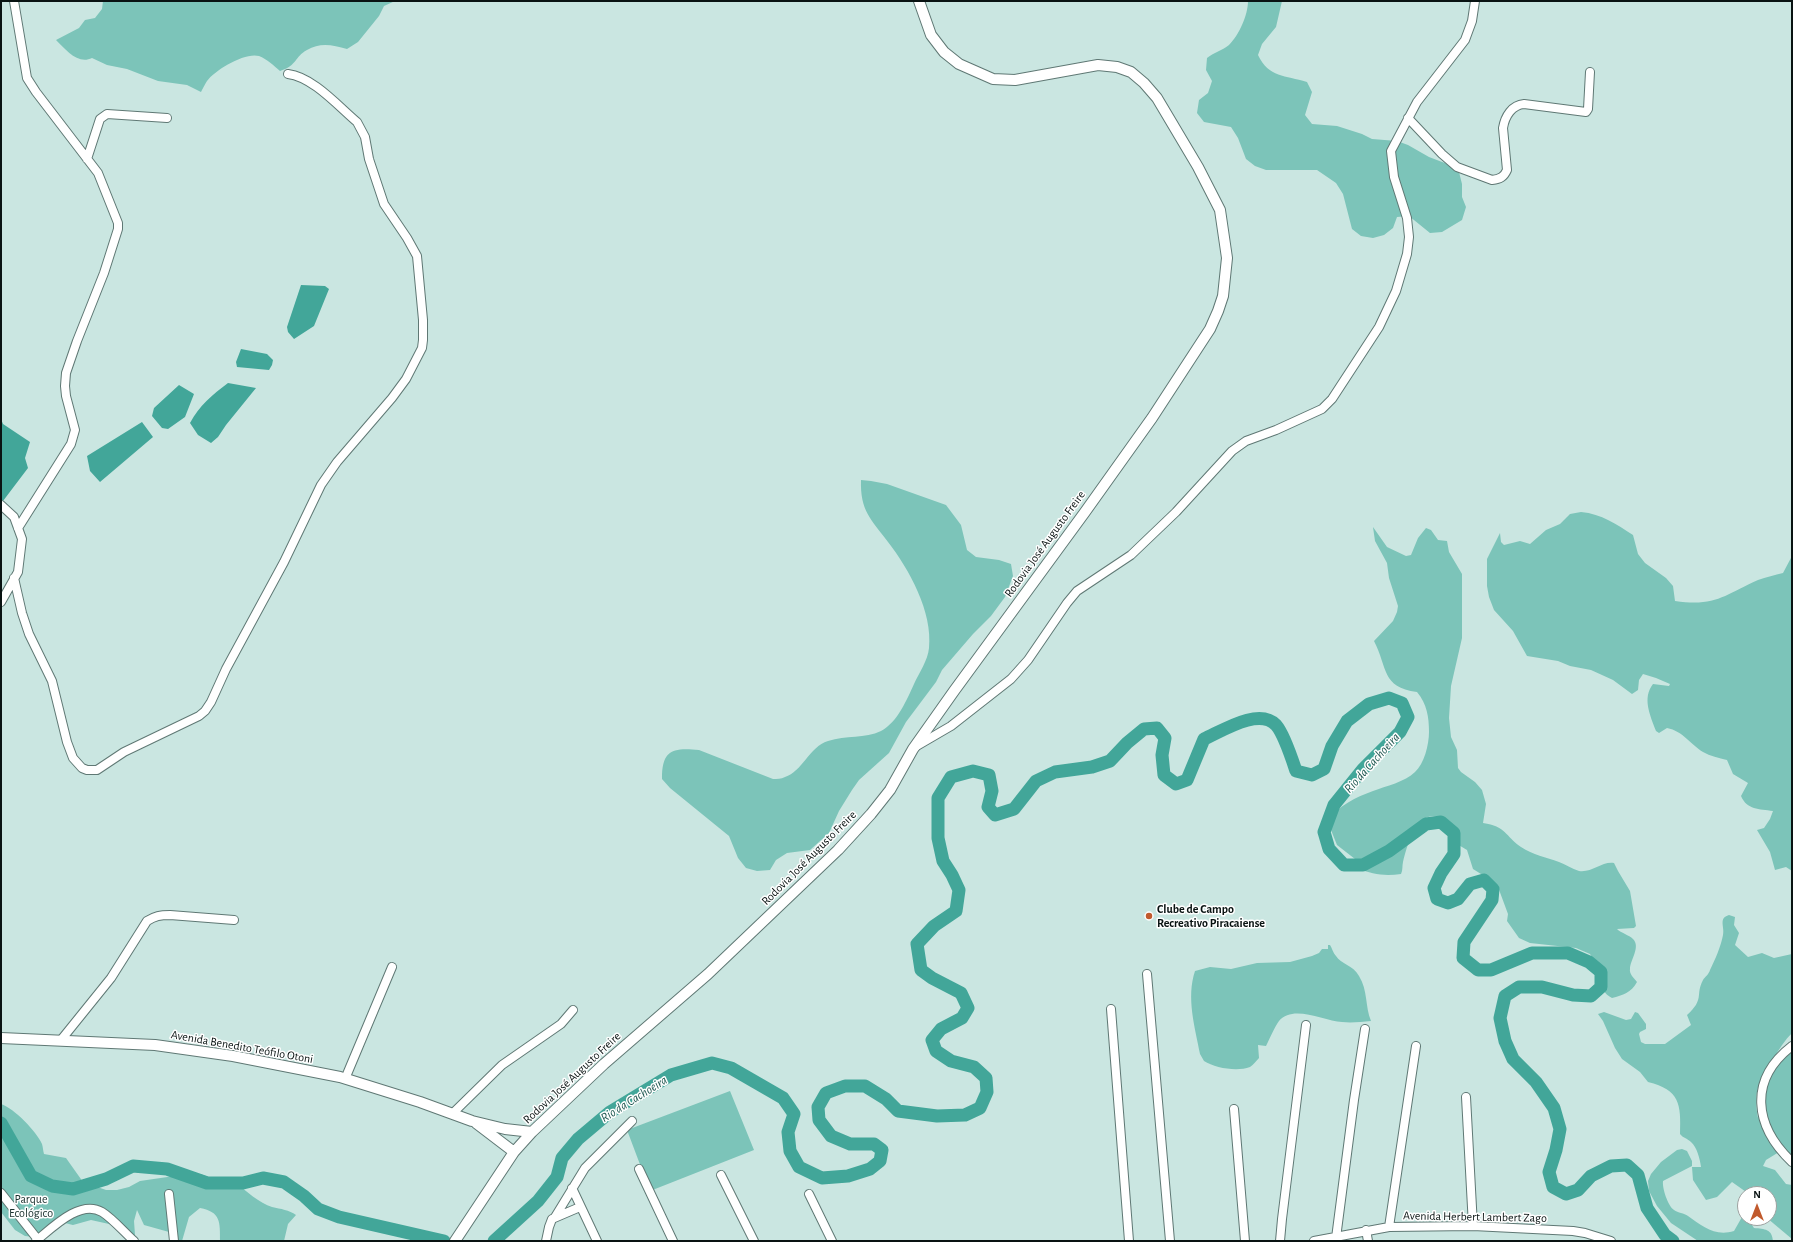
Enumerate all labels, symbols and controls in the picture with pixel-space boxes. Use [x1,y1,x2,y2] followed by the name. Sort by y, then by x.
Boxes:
[1002,488,1088,600] street label: Rodovia José Augusto Freire
[1341,730,1403,796] water label: Rio da Cachoeira
[759,808,859,908] street label: Rodovia José Augusto Freire
[1157,902,1265,930] place label: Clube de Campo Recreativo Piracaiense
[1144,911,1154,921] marker: Clube de Campo Recreativo Piracaiense
[170,1027,314,1067] street label: Avenida Benedito Teófilo Otoni
[520,1029,624,1127] street label: Rodovia José Augusto Freire
[598,1072,670,1126] water label: Rio da Cachoeira
[1737,1186,1777,1226] north arrow
[1753,1189,1761,1200] text: N
[9,1192,53,1220] park label: Parque Ecológico
[1403,1209,1547,1225] street label: Avenida Herbert Lambert Zago

